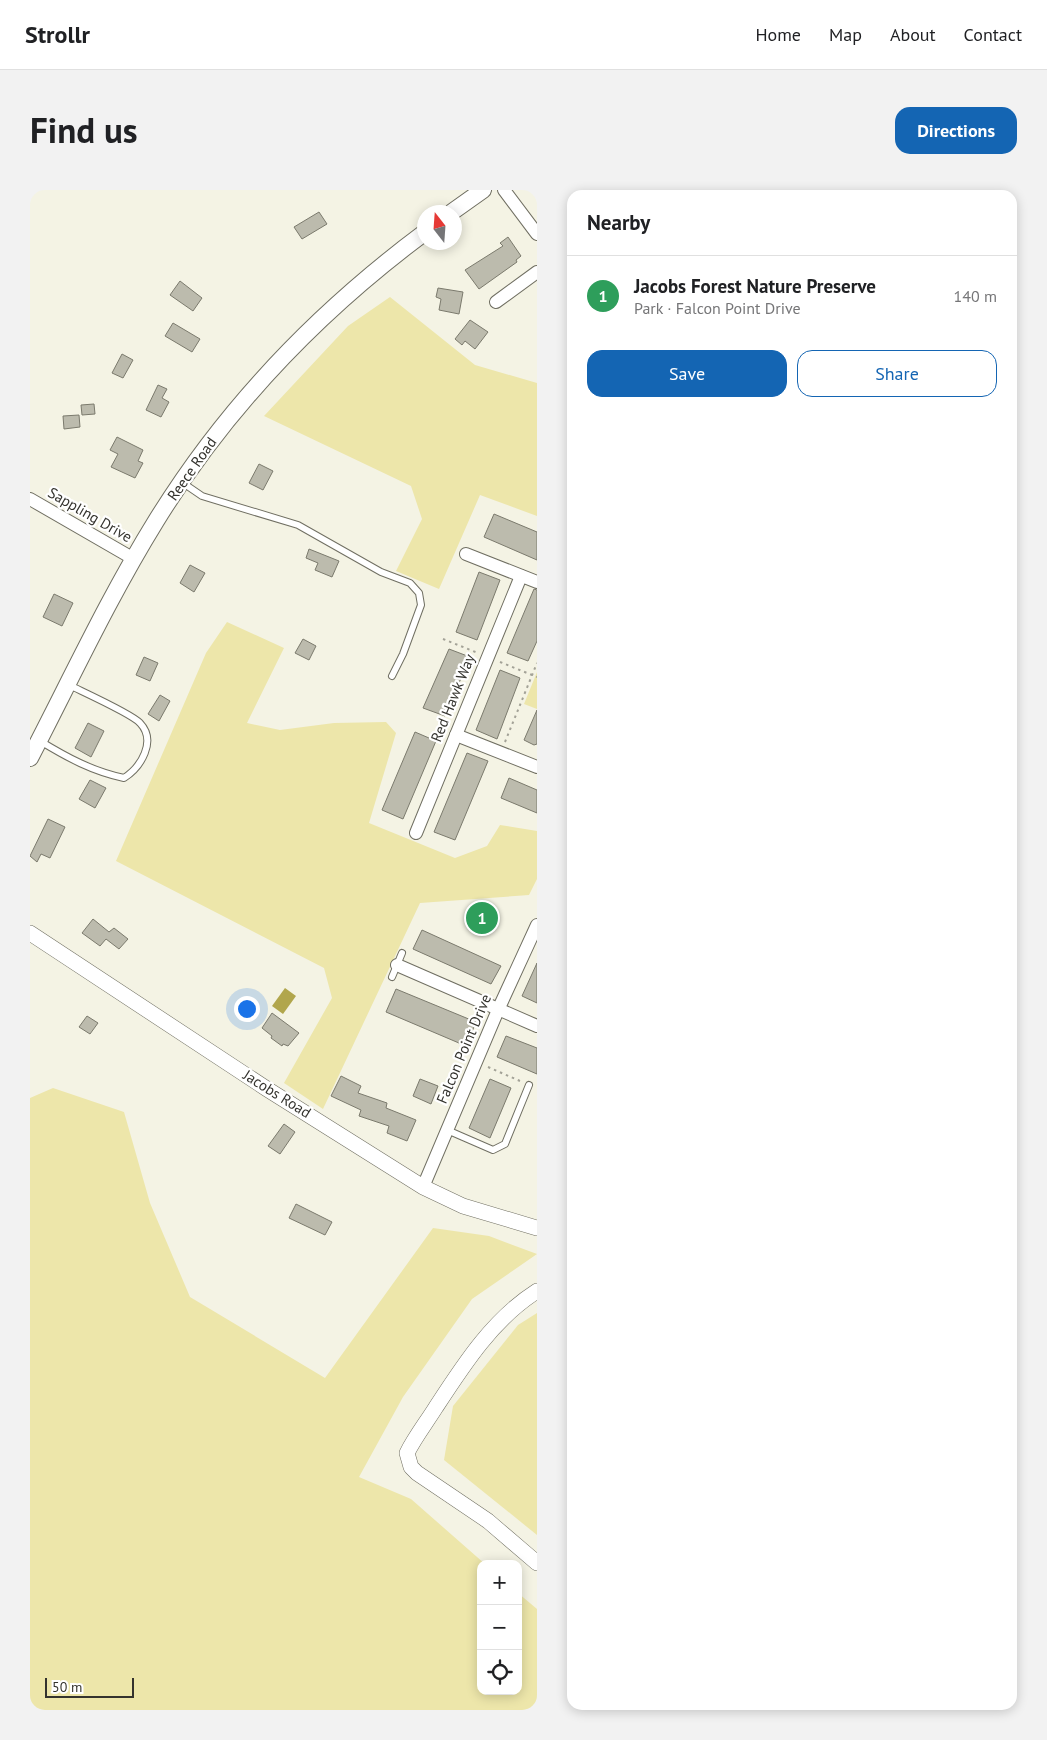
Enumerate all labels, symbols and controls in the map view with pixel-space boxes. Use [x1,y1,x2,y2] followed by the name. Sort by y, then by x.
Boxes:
[25,19,90,50] text: Strollr
[755,23,801,46] text: Home
[829,23,862,46] text: Map
[890,23,936,46] text: About
[964,23,1022,46] text: Contact
[30,107,138,153] text: Find us
[895,107,1017,154] button: Directions
[417,205,462,250] north arrow
[587,209,650,236] text: Nearby
[634,274,876,298] text: Jacobs Forest Nature Preserve
[598,286,608,306] text: 1
[954,286,997,306] text: 140 m
[634,298,801,318] text: Park · Falcon Point Drive
[587,350,787,397] button: Save
[797,350,997,397] button: Share
[163,433,220,504] street label: Reece Road
[45,483,136,546] street label: Sappling Drive
[426,651,479,745] street label: Red Hawk Way
[466,899,498,937] pin: 1
[432,991,495,1106] street label: Falcon Point Drive
[234,996,260,1022] your location
[239,1065,315,1122] street label: Jacobs Road
[477,1560,522,1695] map controls
[477,1560,522,1605] button: +
[477,1605,522,1650] button: −
[477,1650,522,1695] button: locate
[45,1675,134,1698] scale bar
[52,1678,82,1696] text: 50 m

